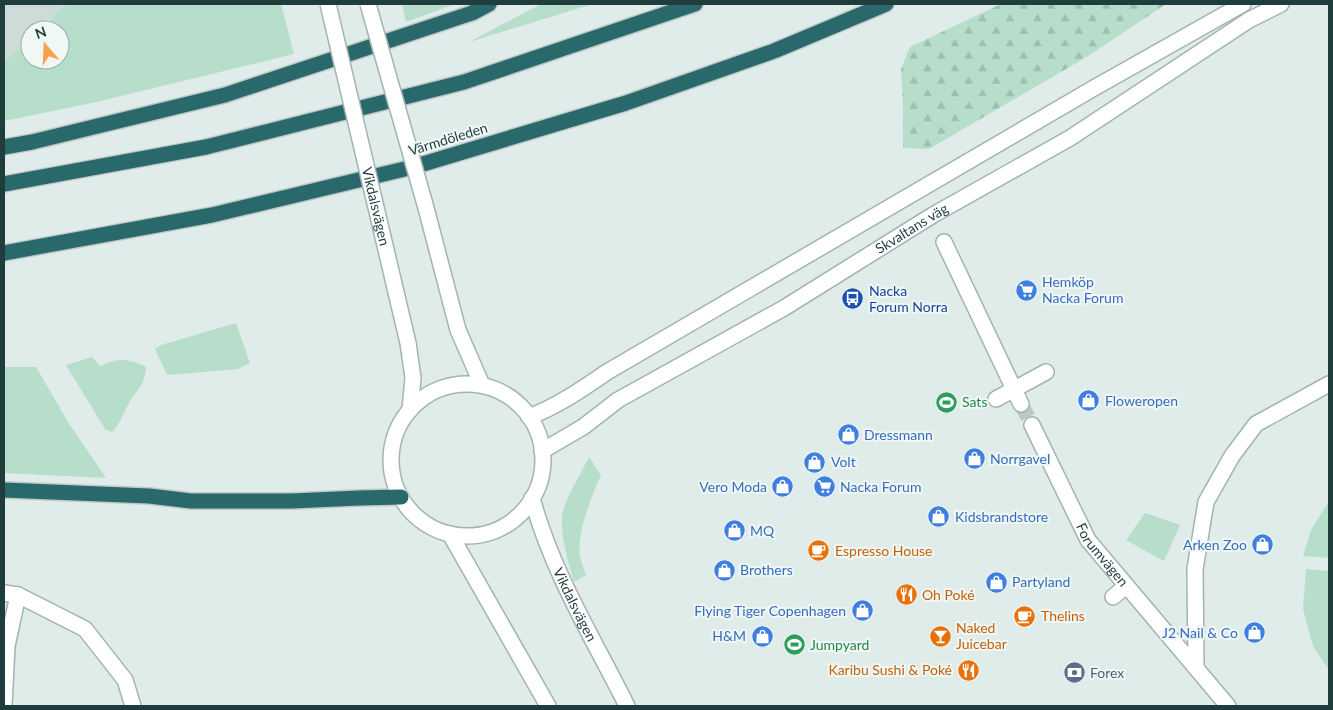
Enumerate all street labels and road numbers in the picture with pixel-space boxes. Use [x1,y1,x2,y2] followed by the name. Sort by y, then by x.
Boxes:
[406,118,489,159] street label: Värmdöleden
[359,165,394,247] street label: Vikdalsvägen
[872,199,951,257] street label: Skvaltans väg
[1073,520,1132,590] street label: Forumvägen
[550,565,601,644] street label: Vikdalsvägen

